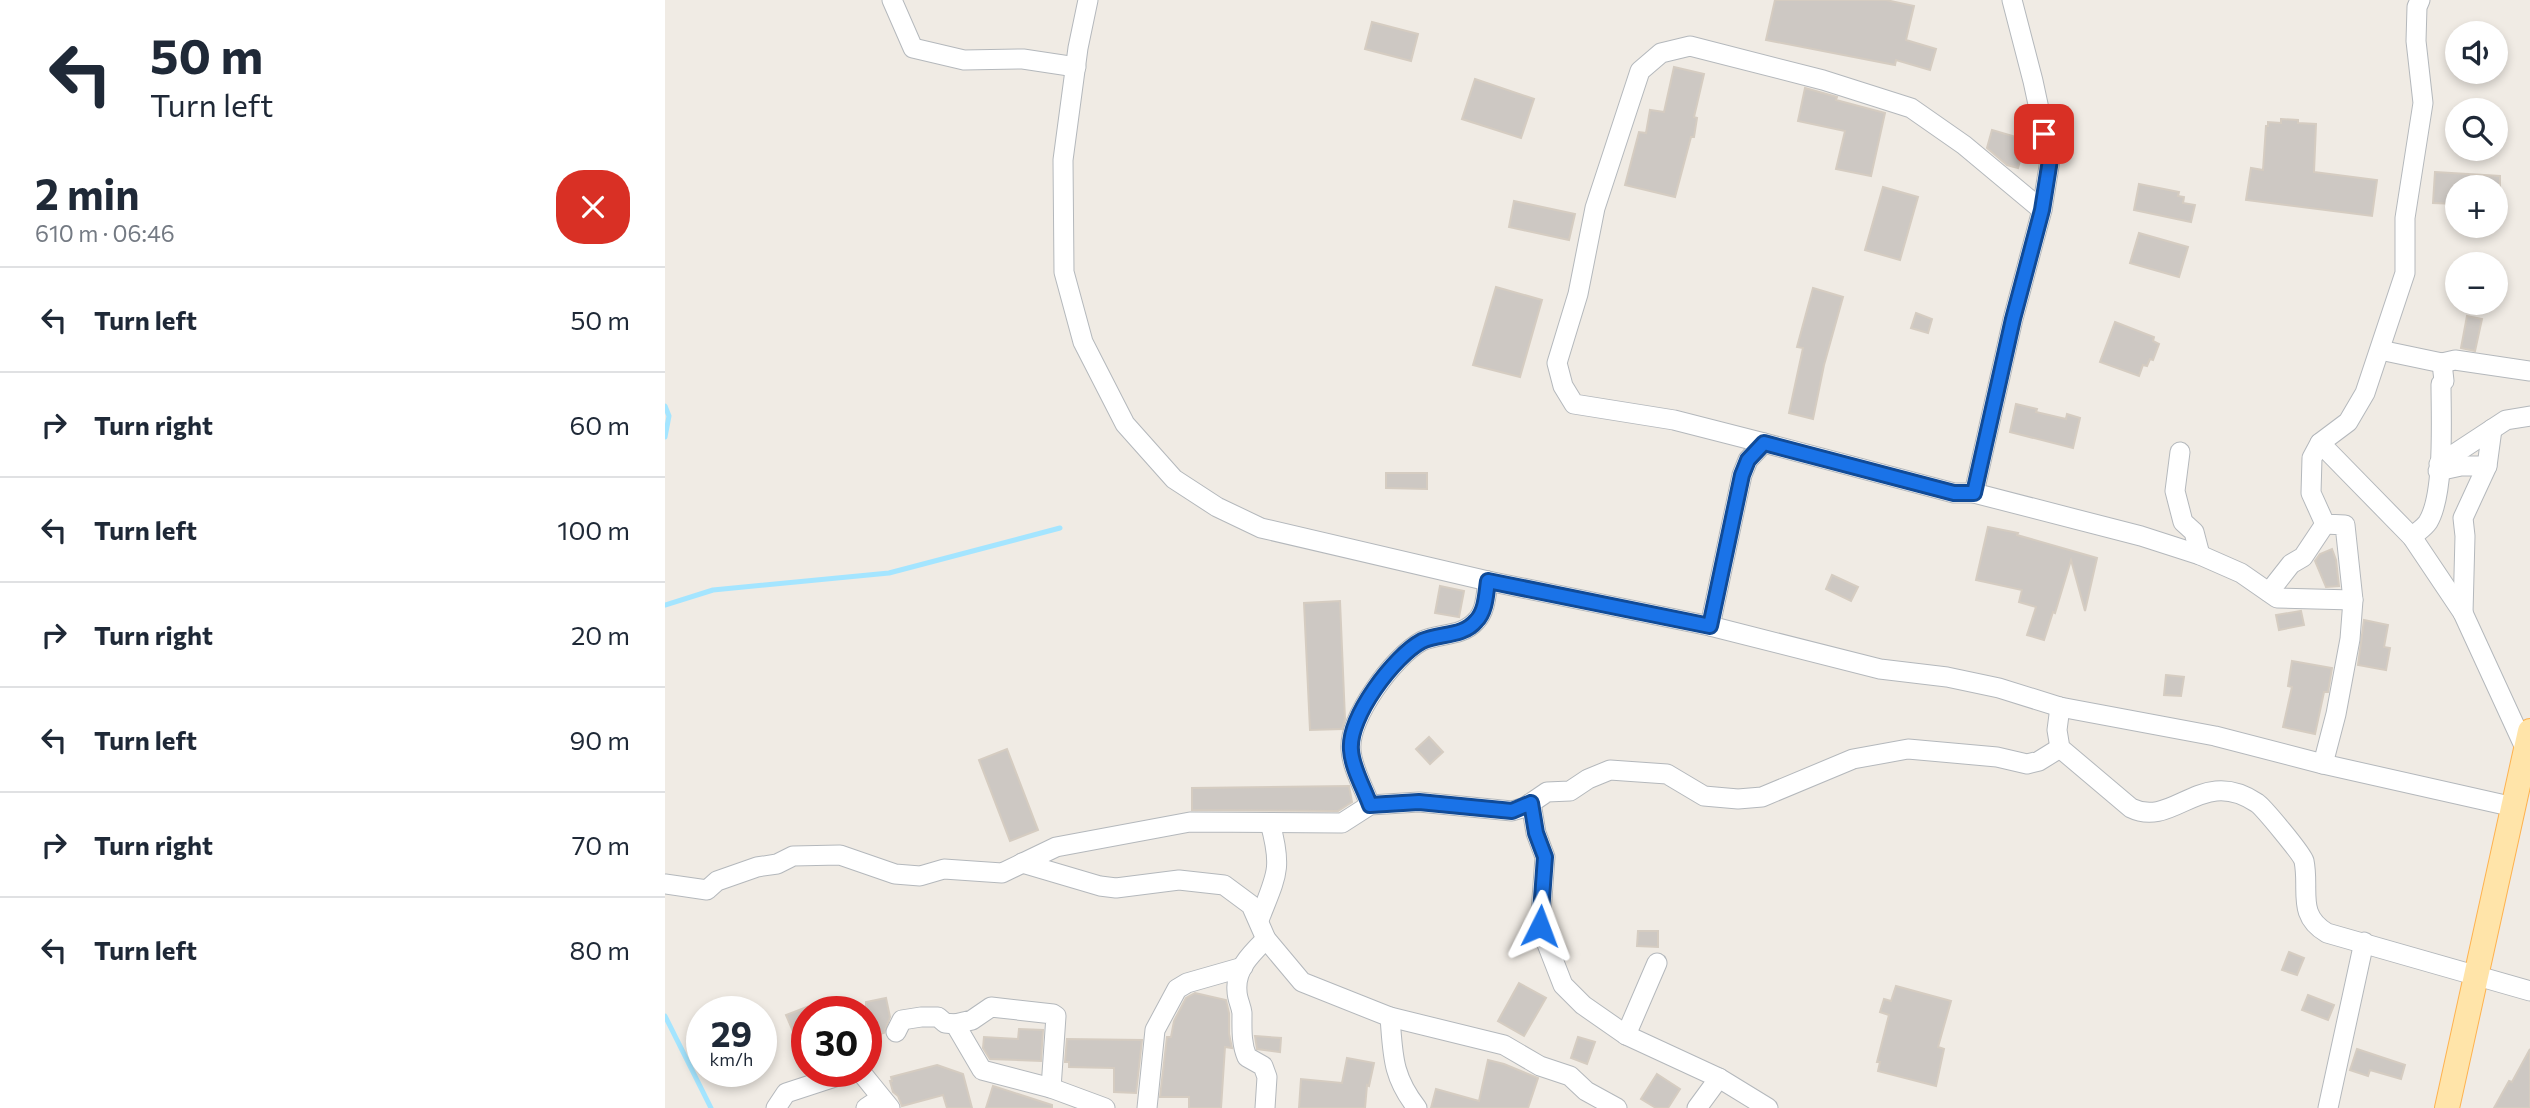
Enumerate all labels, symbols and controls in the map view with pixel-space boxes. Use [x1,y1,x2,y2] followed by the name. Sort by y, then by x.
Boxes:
[2445,21,2508,315] map controls
[2445,21,2508,84] button: sound
[150,24,263,84] text: 50 m
[35,28,126,119] icon: left
[150,84,274,124] text: Turn left
[2445,98,2508,161] button: search
[2014,104,2074,164] pin
[2025,115,2063,153] icon: arrive
[35,167,140,219] text: 2 min
[556,170,630,244] button: close
[2445,175,2508,238] button: +
[35,219,175,247] text: 610 m · 06:46
[2445,252,2508,315] button: −
[35,301,73,339] icon: left
[94,304,197,335] text: Turn left
[570,304,630,335] text: 50 m
[35,406,73,444] icon: right
[94,409,213,440] text: Turn right
[570,409,630,440] text: 60 m
[35,511,73,549] icon: left
[94,514,197,545] text: Turn left
[557,514,630,545] text: 100 m
[35,616,73,654] icon: right
[94,619,213,650] text: Turn right
[571,619,630,650] text: 20 m
[35,721,73,759] icon: left
[94,724,197,755] text: Turn left
[570,724,630,755] text: 90 m
[35,826,73,864] icon: right
[94,829,213,860] text: Turn right
[572,829,630,860] text: 70 m
[1503,889,1577,963] position arrow
[35,931,73,969] icon: left
[94,934,197,965] text: Turn left
[570,934,630,965] text: 80 m
[791,996,882,1087] speed limit sign: 30
[711,1011,752,1054] text: 29
[710,1048,753,1070] text: km/h

